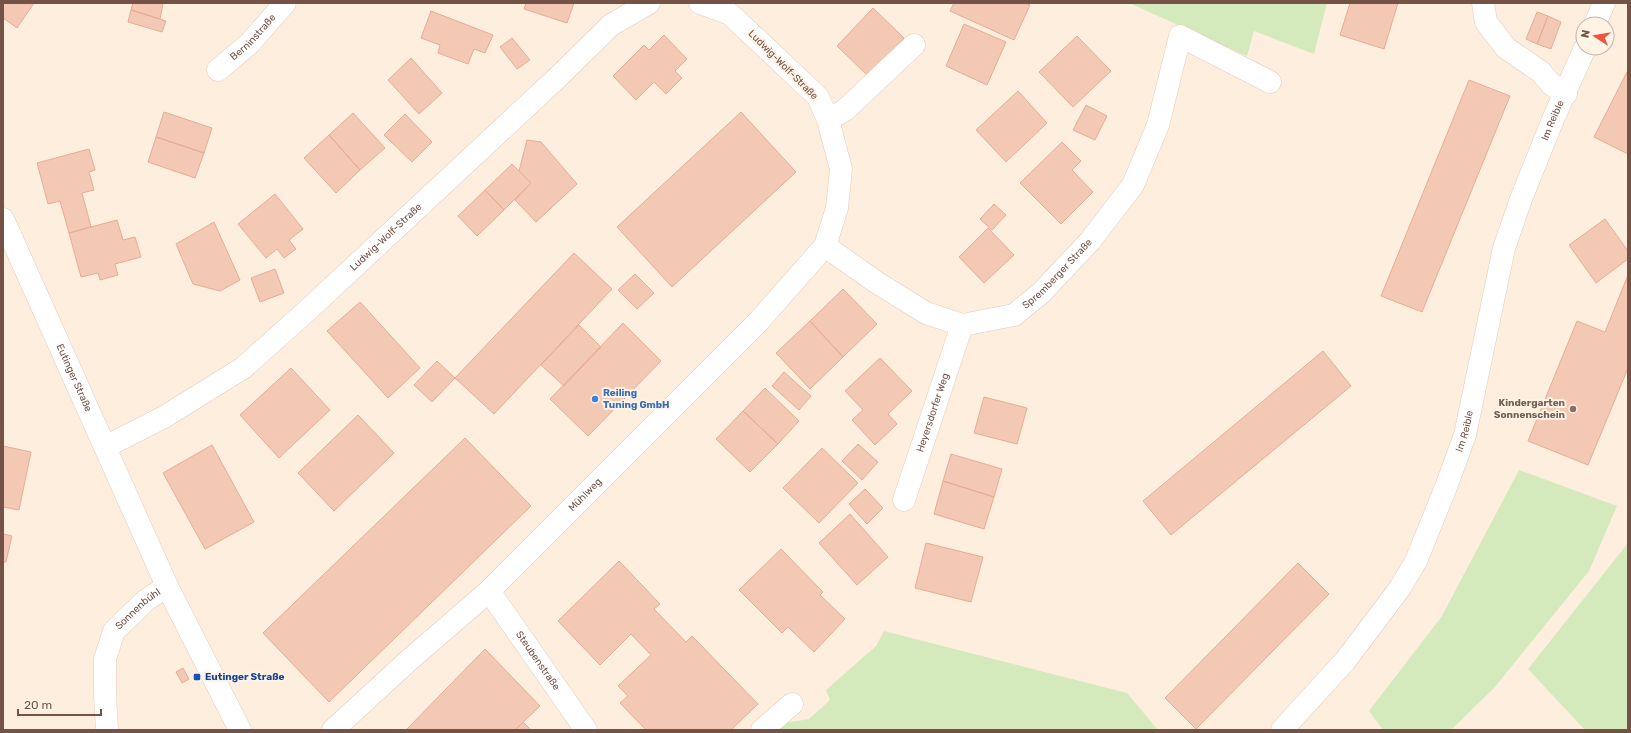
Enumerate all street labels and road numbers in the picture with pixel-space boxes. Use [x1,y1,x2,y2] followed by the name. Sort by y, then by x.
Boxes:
[228,11,279,63] street label: Berninstraße
[746,28,821,103] street label: Ludwig-Wolf-Straße
[1539,98,1567,142] street label: Im Reible
[348,201,425,274] street label: Ludwig-Wolf-Straße
[1020,236,1095,312] street label: Spremberger Straße
[54,342,95,414] street label: Eutinger Straße
[914,372,952,454] street label: Heyersdorfer Weg
[1453,409,1476,454] street label: Im Reible
[566,476,604,514] street label: Mühlweg
[113,586,163,632] street label: Sonnenbühl
[513,629,563,693] street label: Steubenstraße

